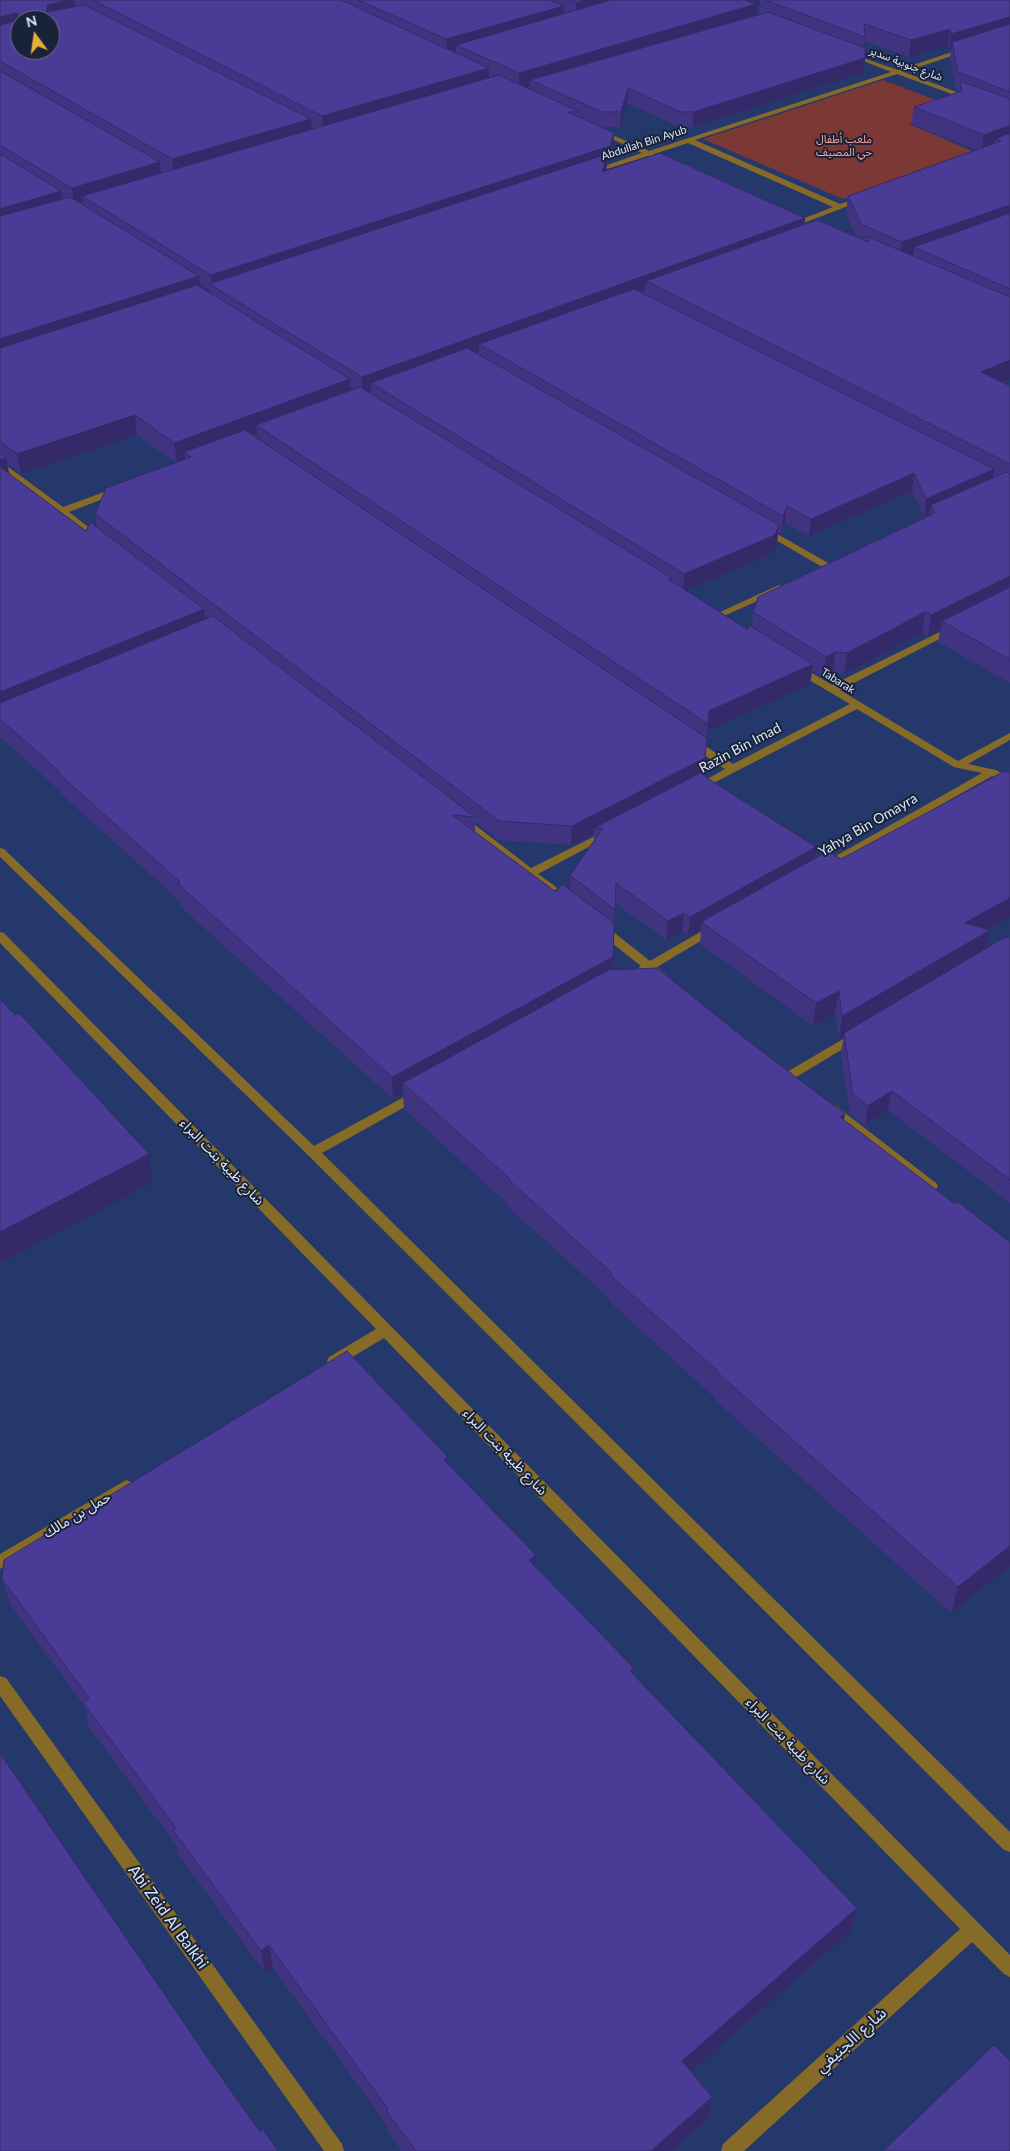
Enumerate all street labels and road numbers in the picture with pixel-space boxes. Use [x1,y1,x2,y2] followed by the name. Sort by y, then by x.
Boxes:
[868,44,944,84] street label: شارع جنوبية سدير
[600,123,688,163] street label: Abdullah Bin Ayub
[819,666,857,696] street label: Tabarak
[696,719,784,777] street label: Razin Bin Imad
[815,790,921,860] street label: Yahya Bin Omayra
[176,1115,268,1209] street label: شارع ظبية بنت البراء
[459,1405,551,1499] street label: شارع ظبية بنت البراء
[40,1488,114,1542] street label: حمل بن مالك
[742,1694,834,1788] street label: شارع ظبية بنت البراء
[124,1861,212,1973] street label: Abi Zeid Al Balkhi
[812,2003,890,2077] street label: شارع االجنيفي

